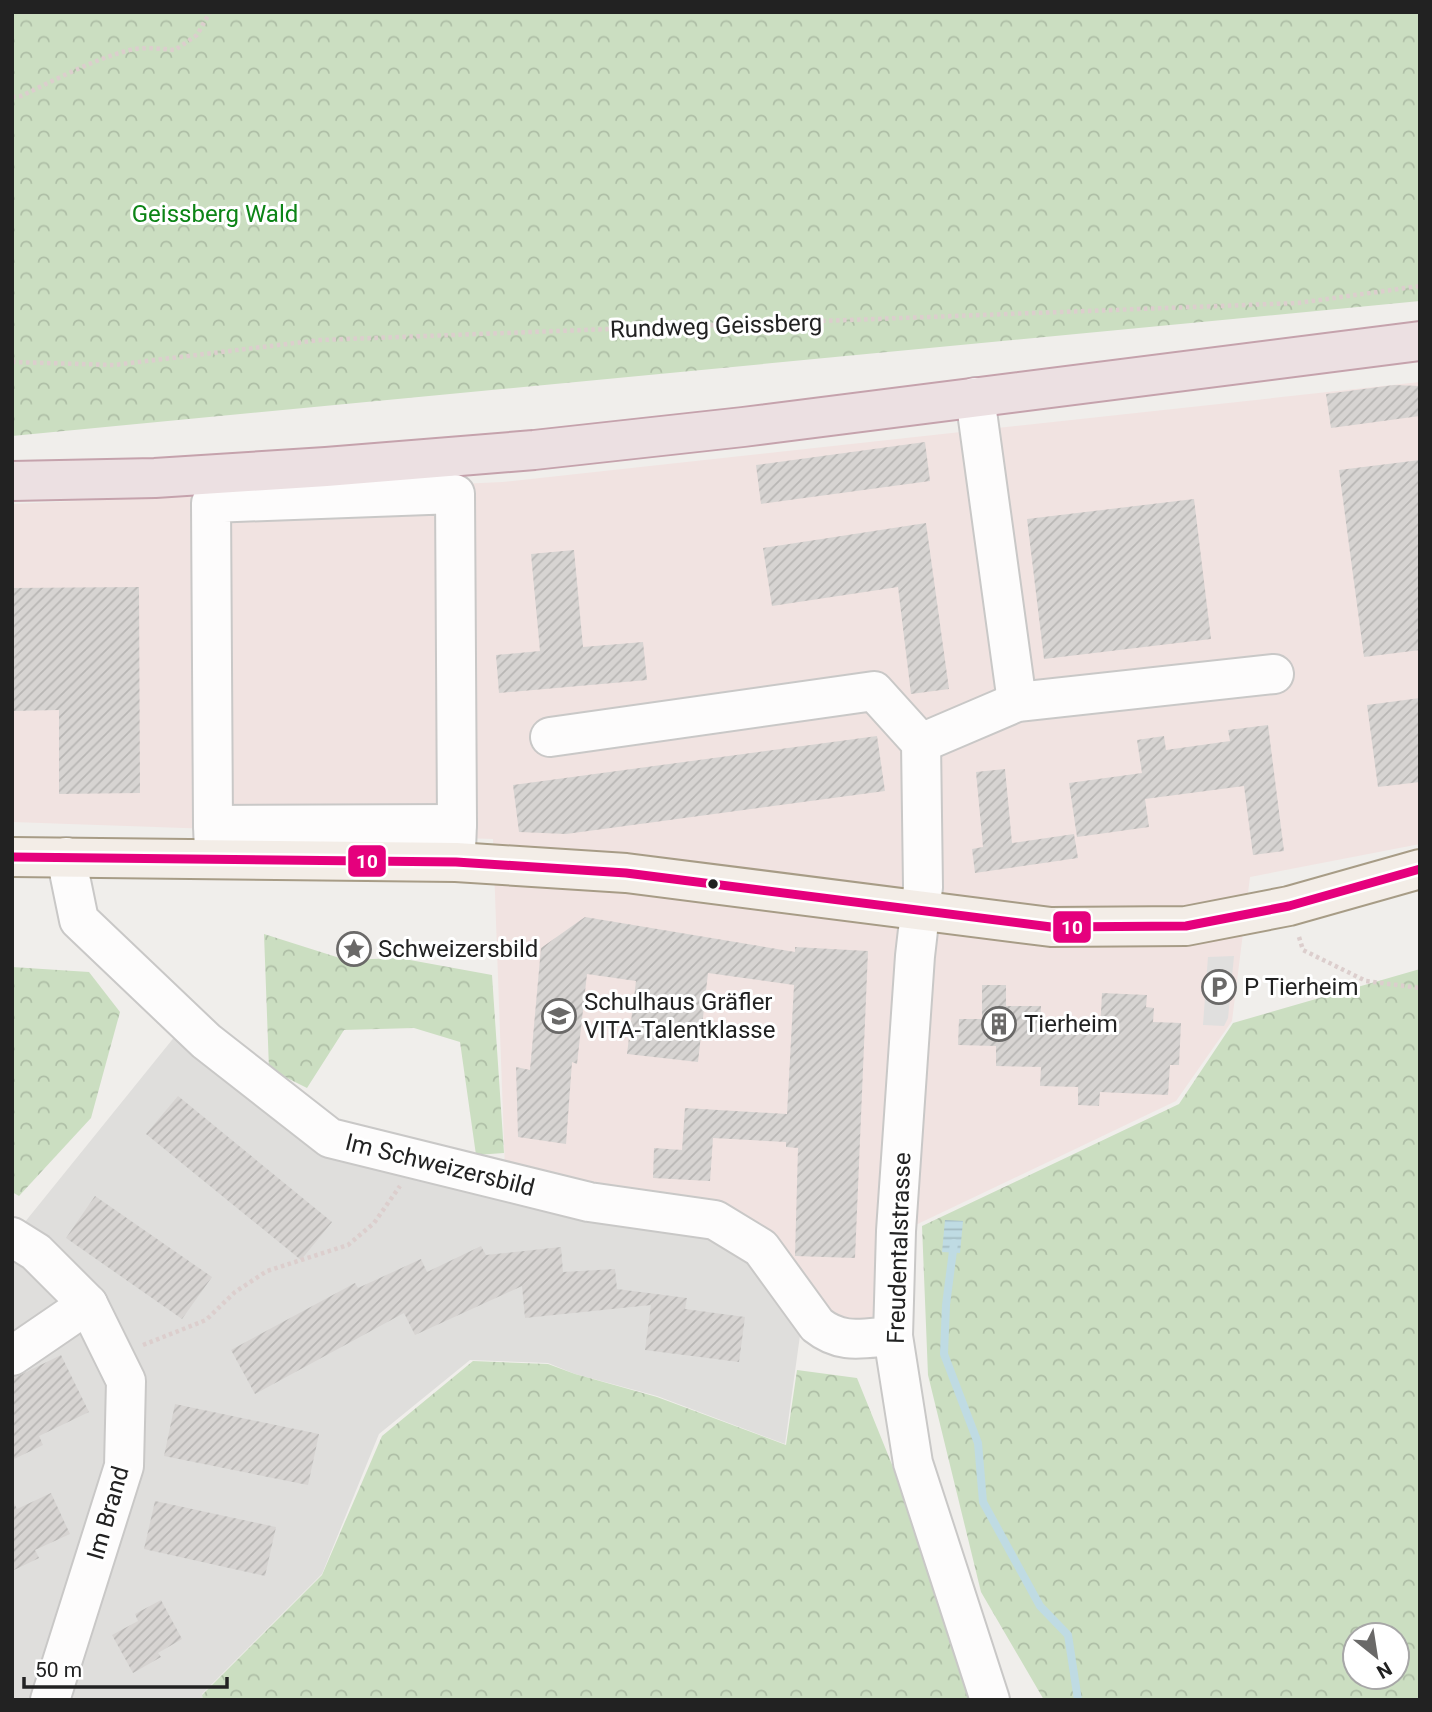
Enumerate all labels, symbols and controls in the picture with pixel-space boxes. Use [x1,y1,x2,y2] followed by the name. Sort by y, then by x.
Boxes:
[132,200,298,228] park label: Geissberg Wald
[609,308,823,344] street label: Rundweg Geissberg
[347,844,387,878] line badge: 10
[356,850,378,873] text: 10
[706,877,720,891] unlabelled marker
[1052,910,1092,944] line badge: 10
[1061,916,1083,939] text: 10
[335,930,373,968] place icon: Schweizersbild
[378,935,538,963] place label: Schweizersbild
[1200,968,1238,1006] parking icon: P Tierheim
[1244,973,1358,1001] place label: P Tierheim
[584,988,775,1044] place label: Schulhaus Gräfler VITA-Talentklasse
[540,997,578,1035] school or university icon: Schulhaus Gräfler VITA-Talentklasse
[980,1005,1018,1043] building icon: Tierheim
[1024,1010,1118,1038] place label: Tierheim
[343,1128,537,1202] street label: Im Schweizersbild
[882,1152,916,1344] street label: Freudentalstrasse
[81,1463,135,1563] street label: Im Brand
[1341,1621,1411,1691] north arrow
[24,1646,228,1690] scale bar
[1373,1657,1396,1684] text: N
[35,1658,82,1682] text: 50 m

